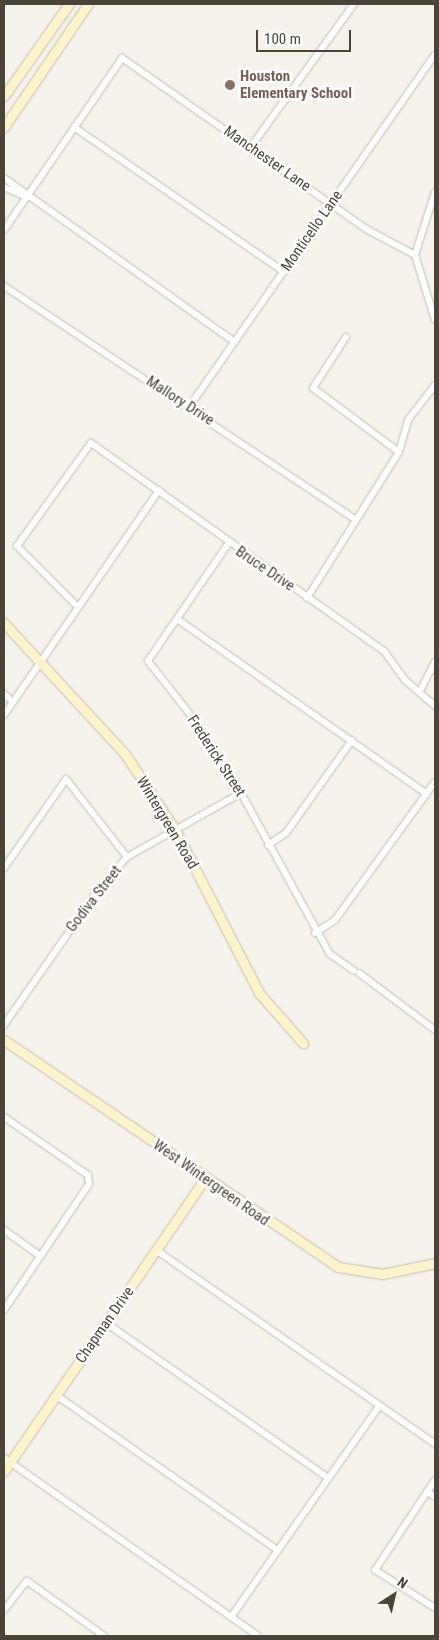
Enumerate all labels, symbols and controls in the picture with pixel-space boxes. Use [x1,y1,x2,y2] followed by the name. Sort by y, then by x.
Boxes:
[259,20,354,52] scale bar
[264,30,301,48] text: 100 m
[240,67,352,102] place label: Houston Elementary School
[224,79,236,91] marker: Houston Elementary School
[220,122,314,196] street label: Manchester Lane
[278,187,346,275] street label: Monticello Lane
[143,372,217,430] street label: Mallory Drive
[232,543,298,595] street label: Bruce Drive
[183,712,249,800] street label: Frederick Street
[132,773,202,873] street label: Wintergreen Road
[62,862,126,936] street label: Godiva Street
[149,1136,273,1230] street label: West Wintergreen Road
[72,1283,138,1367] street label: Chapman Drive
[369,1570,419,1620] north arrow
[394,1574,411,1592] text: N

